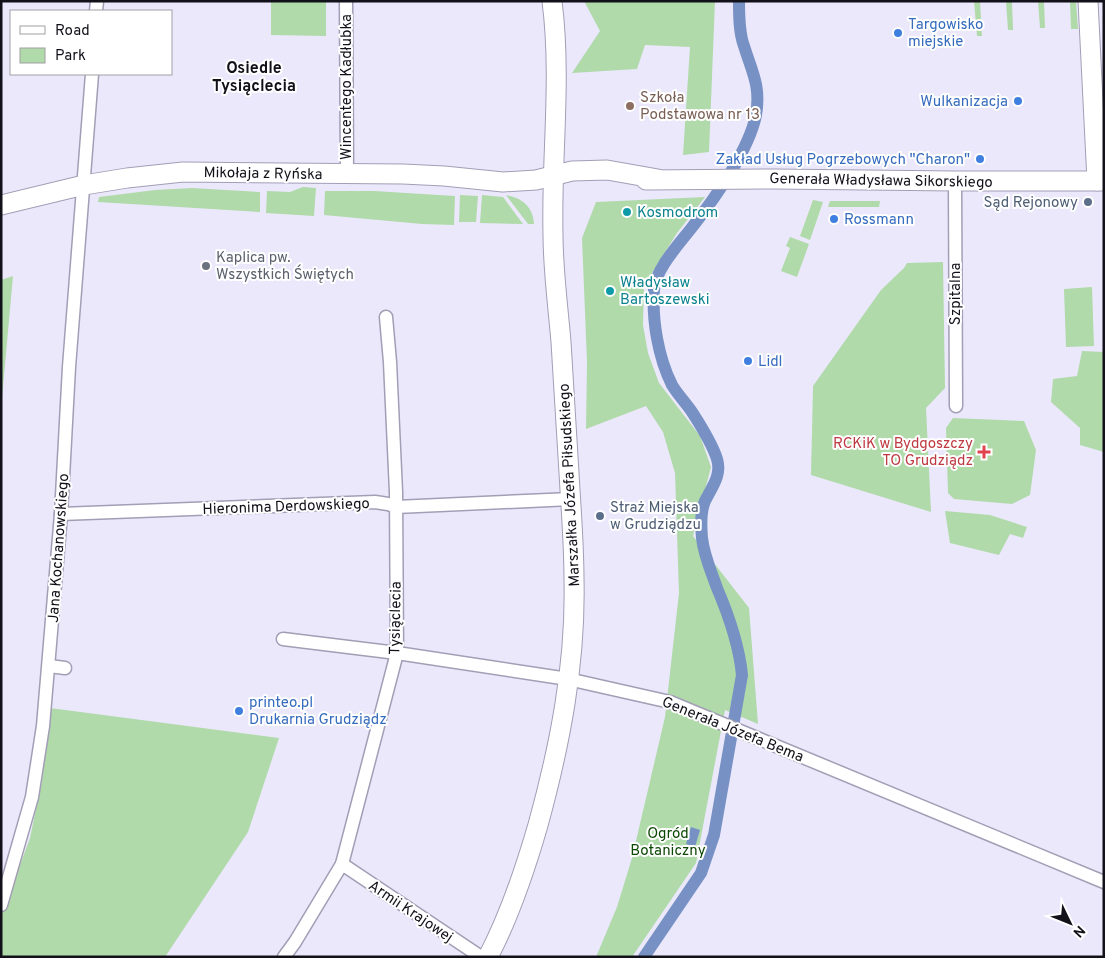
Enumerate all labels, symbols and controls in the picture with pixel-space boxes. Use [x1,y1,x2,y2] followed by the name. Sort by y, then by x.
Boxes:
[10,10,172,75] legend
[338,14,357,160] street label: Wincentego Kadłubka
[908,16,983,52] place label: Targowisko miejskie
[55,22,90,41] text: Road
[892,27,904,39] marker: Targowisko miejskie
[55,47,86,66] text: Park
[212,59,296,97] district label: Osiedle Tysiąclecia
[640,89,760,125] place label: Szkoła Podstawowa nr 13
[920,93,1008,112] place label: Wulkanizacja
[1012,95,1024,107] marker: Wulkanizacja
[624,100,636,112] marker: Szkoła Podstawowa nr 13
[715,151,970,170] place label: Zakład Usług Pogrzebowych "Charon"
[974,153,986,165] marker: Zakład Usług Pogrzebowych "Charon"
[203,164,323,185] street label: Mikołaja z Ryńska
[769,170,993,193] street label: Generała Władysława Sikorskiego
[984,194,1078,213] place label: Sąd Rejonowy
[1082,196,1094,208] marker: Sąd Rejonowy
[637,204,718,223] place label: Kosmodrom
[621,206,633,218] marker: Kosmodrom
[844,211,914,230] place label: Rossmann
[828,213,840,225] marker: Rossmann
[216,249,354,285] place label: Kaplica pw. Wszystkich Świętych
[200,260,212,272] marker: Kaplica pw. Wszystkich Świętych
[947,263,966,325] street label: Szpitalna
[620,274,710,310] place label: Władysław Bartoszewski
[604,285,616,297] marker: Władysław Bartoszewski
[758,353,783,372] place label: Lidl
[742,355,754,367] marker: Lidl
[556,383,585,587] street label: Marszałka Józefa Piłsudskiego
[833,435,973,471] place label: RCKiK w Bydgoszczy TO Grudziądz
[977,445,991,459] marker: RCKiK w Bydgoszczy TO Grudziądz
[45,473,74,624] street label: Jana Kochanowskiego
[202,495,370,520] street label: Hieronima Derdowskiego
[610,499,701,535] place label: Straż Miejska w Grudziądzu
[594,510,606,522] marker: Straż Miejska w Grudziądzu
[386,581,407,655] street label: Tysiąclecia
[659,693,806,768] street label: Generała Józefa Bema
[249,694,387,730] place label: printeo.pl Drukarnia Grudziądz
[233,705,245,717] marker: printeo.pl Drukarnia Grudziądz
[630,825,706,861] park label: Ogród Botaniczny
[364,877,456,948] street label: Armii Krajowej
[1045,898,1095,948] north arrow
[1069,921,1088,940] text: N

